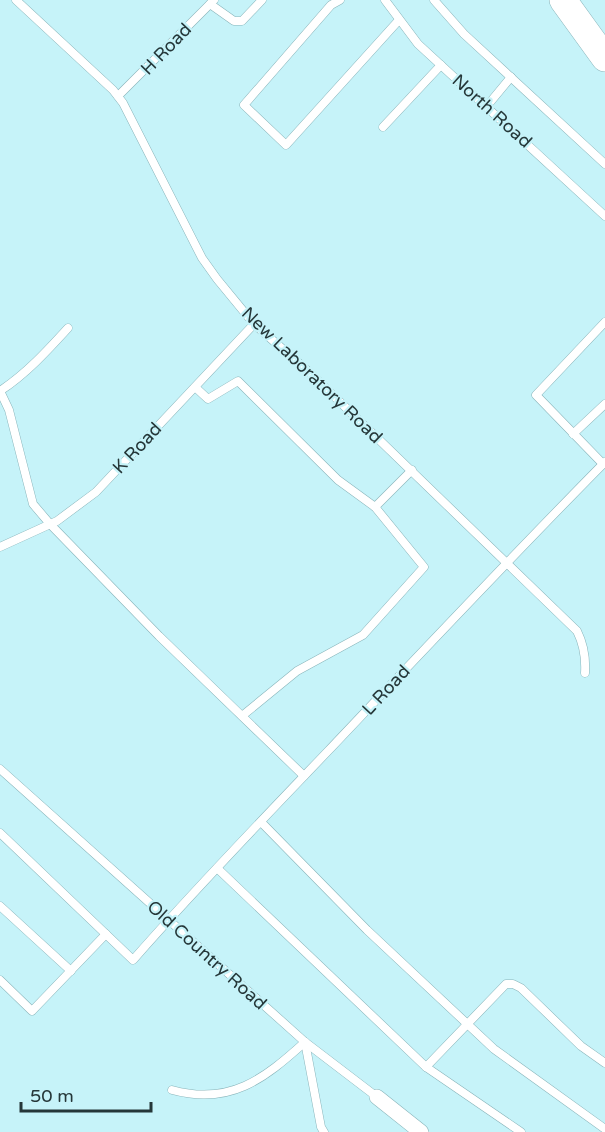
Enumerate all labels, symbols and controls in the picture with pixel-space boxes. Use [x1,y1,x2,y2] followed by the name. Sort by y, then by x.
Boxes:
[136,19,196,79] street label: H Road
[448,69,536,153] street label: North Road
[237,302,387,448] street label: New Laboratory Road
[108,418,166,478] street label: K Road
[357,660,415,720] street label: L Road
[143,896,271,1014] street label: Old Country Road
[21,1075,152,1113] scale bar
[30,1085,74,1107] text: 50 m

